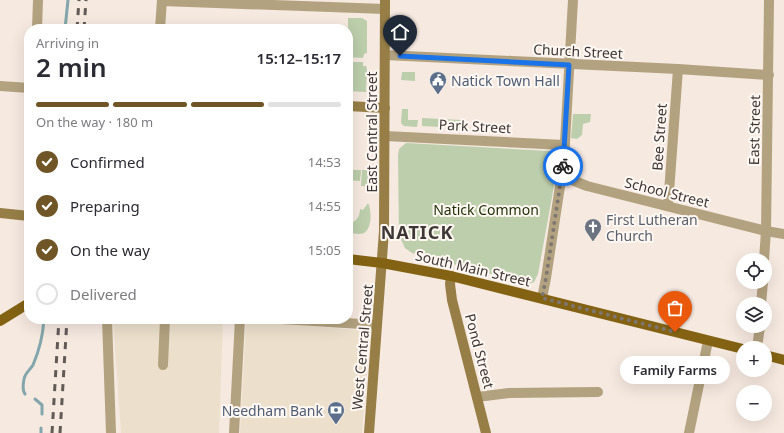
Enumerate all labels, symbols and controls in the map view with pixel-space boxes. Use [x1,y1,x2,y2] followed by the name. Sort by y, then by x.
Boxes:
[383,15,417,56] pin
[389,21,411,43] icon: home
[36,34,99,52] text: Arriving in
[533,39,623,63] street label: Church Street
[257,48,341,68] text: 15:12–15:17
[36,49,107,85] text: 2 min
[428,70,448,95] public building icon: Natick Town Hall
[362,71,381,193] street label: East Central Street
[451,71,560,90] place label: Natick Town Hall
[744,95,764,165] street label: East Street
[647,103,671,171] street label: Bee Street
[36,113,153,131] text: On the way · 180 m
[438,115,512,137] street label: Park Street
[543,146,583,186] courier
[36,151,58,173] icon: check
[70,152,145,172] text: Confirmed
[308,153,341,171] text: 14:53
[552,155,574,177] icon: bike
[623,172,711,212] street label: School Street
[36,195,58,217] icon: check
[70,196,140,216] text: Preparing
[308,197,341,215] text: 14:55
[433,200,539,219] park label: Natick Common
[606,210,698,245] place label: First Lutheran Church
[583,217,603,242] church icon: First Lutheran Church
[381,220,453,244] district label: NATICK
[36,239,58,261] icon: check
[70,240,150,260] text: On the way
[308,241,341,259] text: 15:05
[414,246,532,290] street label: South Main Street
[736,253,772,421] map controls
[736,253,772,289] button: locate
[347,283,377,411] street label: West Central Street
[70,284,137,304] text: Delivered
[658,291,692,332] pin
[664,297,686,319] icon: bag
[736,297,772,333] button: layers
[461,311,499,391] street label: Pond Street
[736,341,772,377] button: +
[620,356,730,384] callout: Family Farms
[633,361,717,379] text: Family Farms
[736,385,772,421] button: −
[326,400,346,425] bank icon: Needham Bank
[222,401,324,420] place label: Needham Bank

